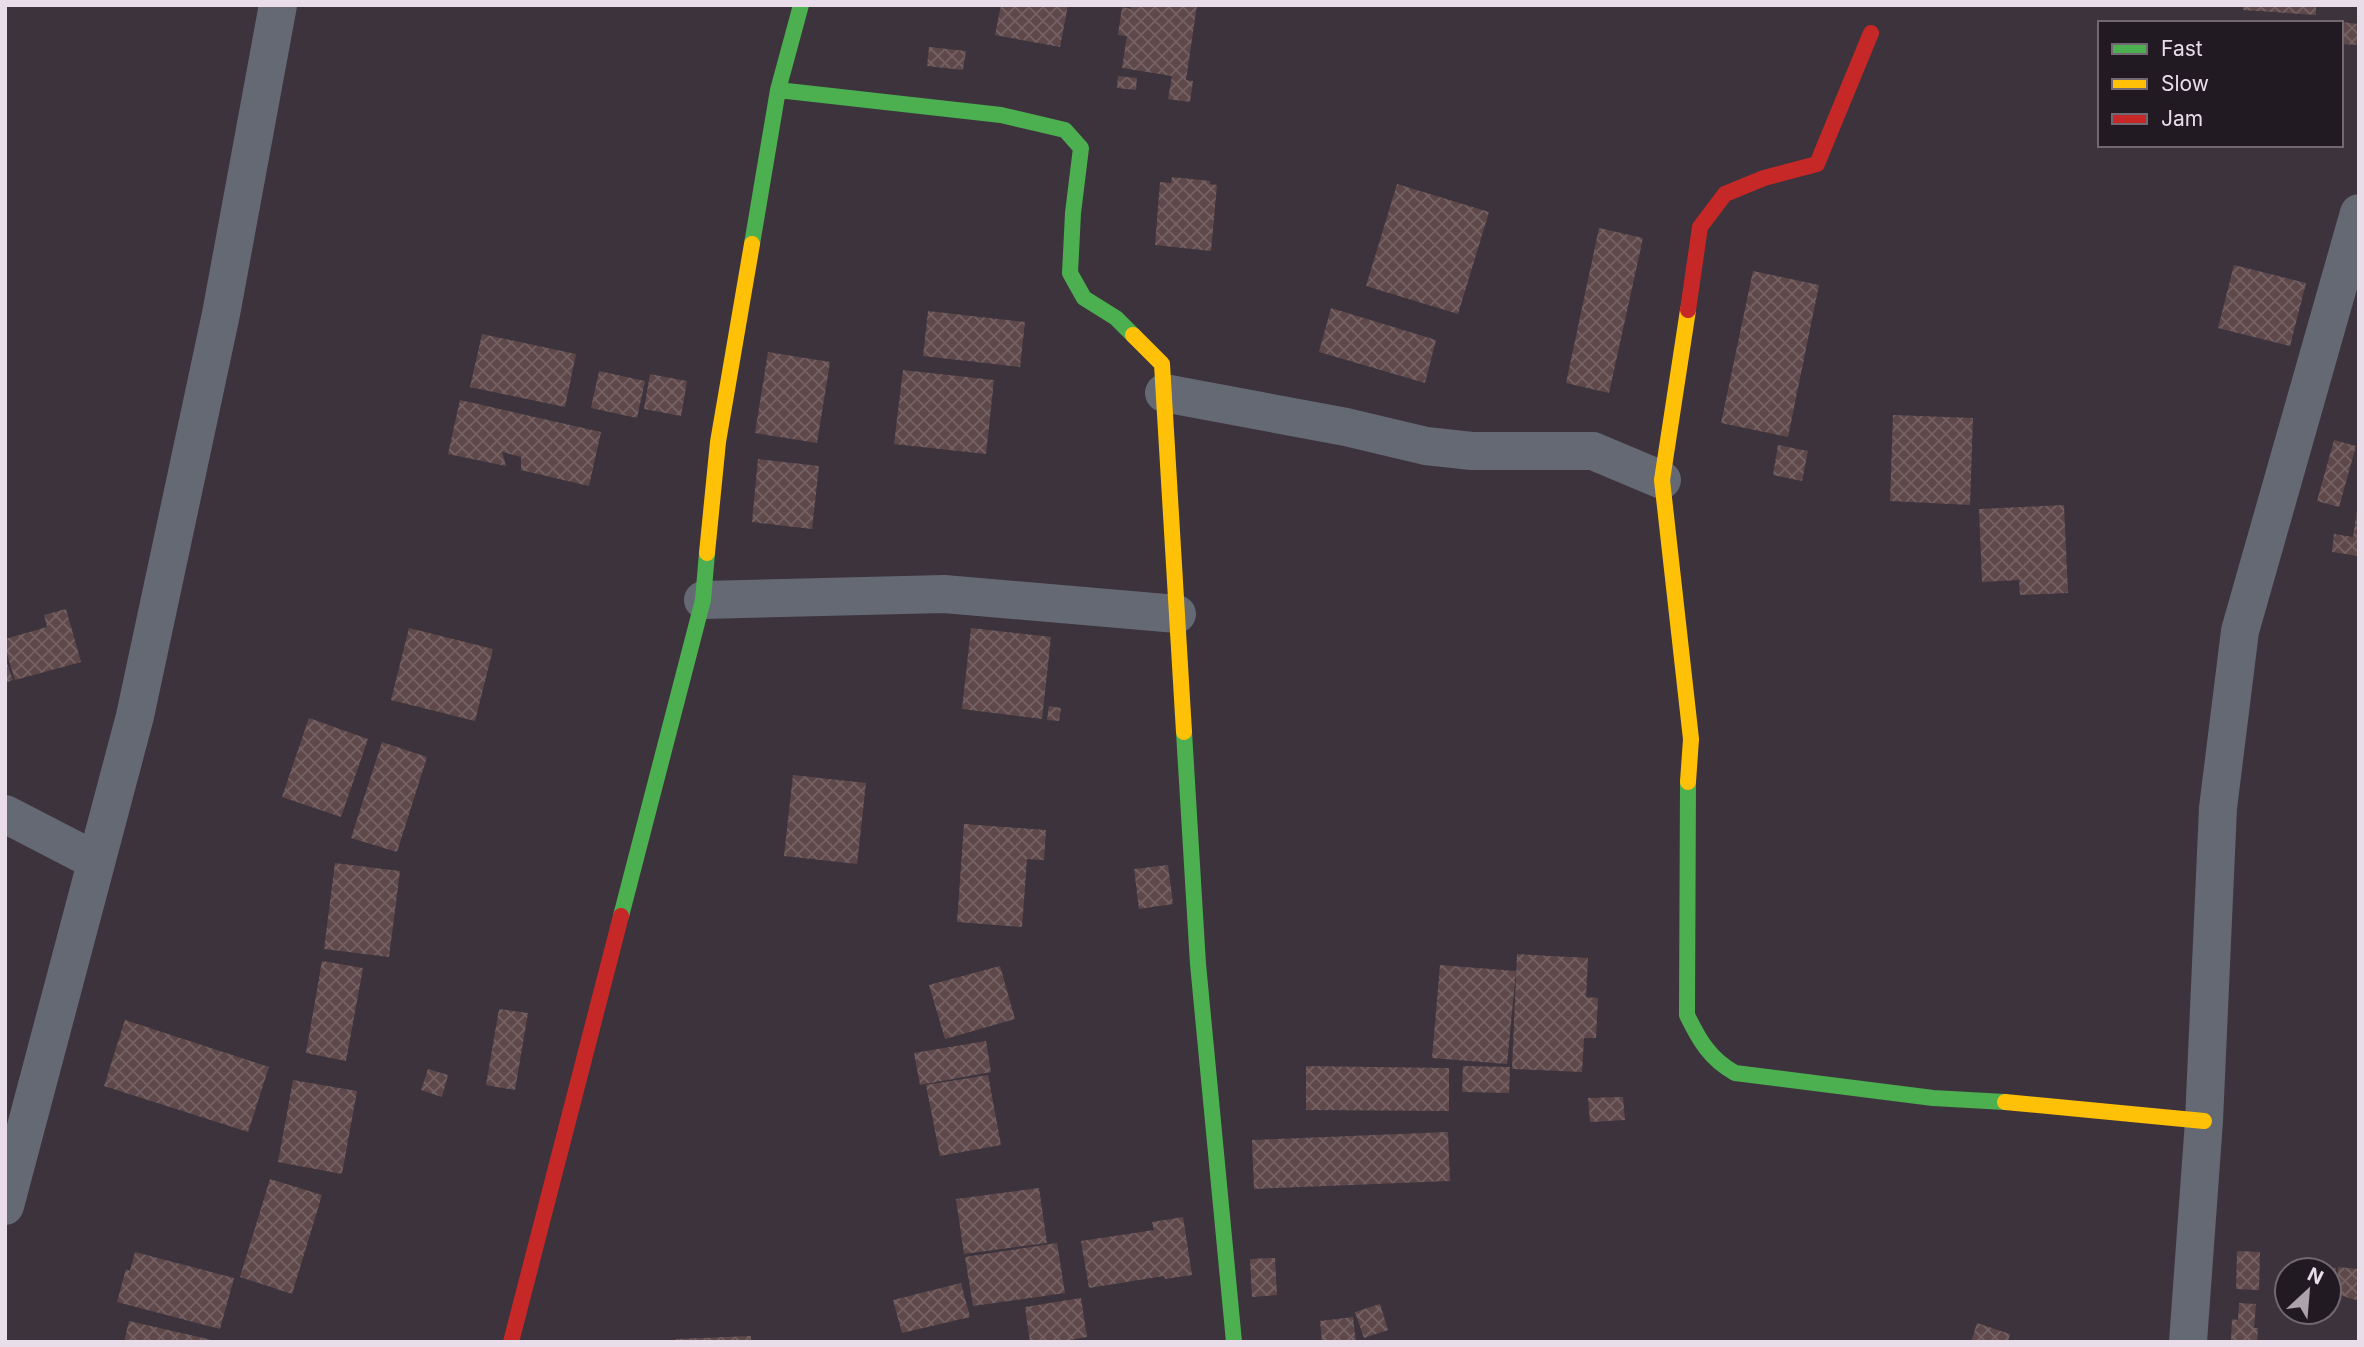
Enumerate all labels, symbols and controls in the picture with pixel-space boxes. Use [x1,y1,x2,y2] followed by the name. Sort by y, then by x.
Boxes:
[2098,21,2343,147] legend
[2161,36,2203,61] text: Fast
[2161,71,2209,96] text: Slow
[2161,106,2203,131] text: Jam
[2273,1256,2343,1326] north arrow
[2304,1263,2327,1290] text: N

